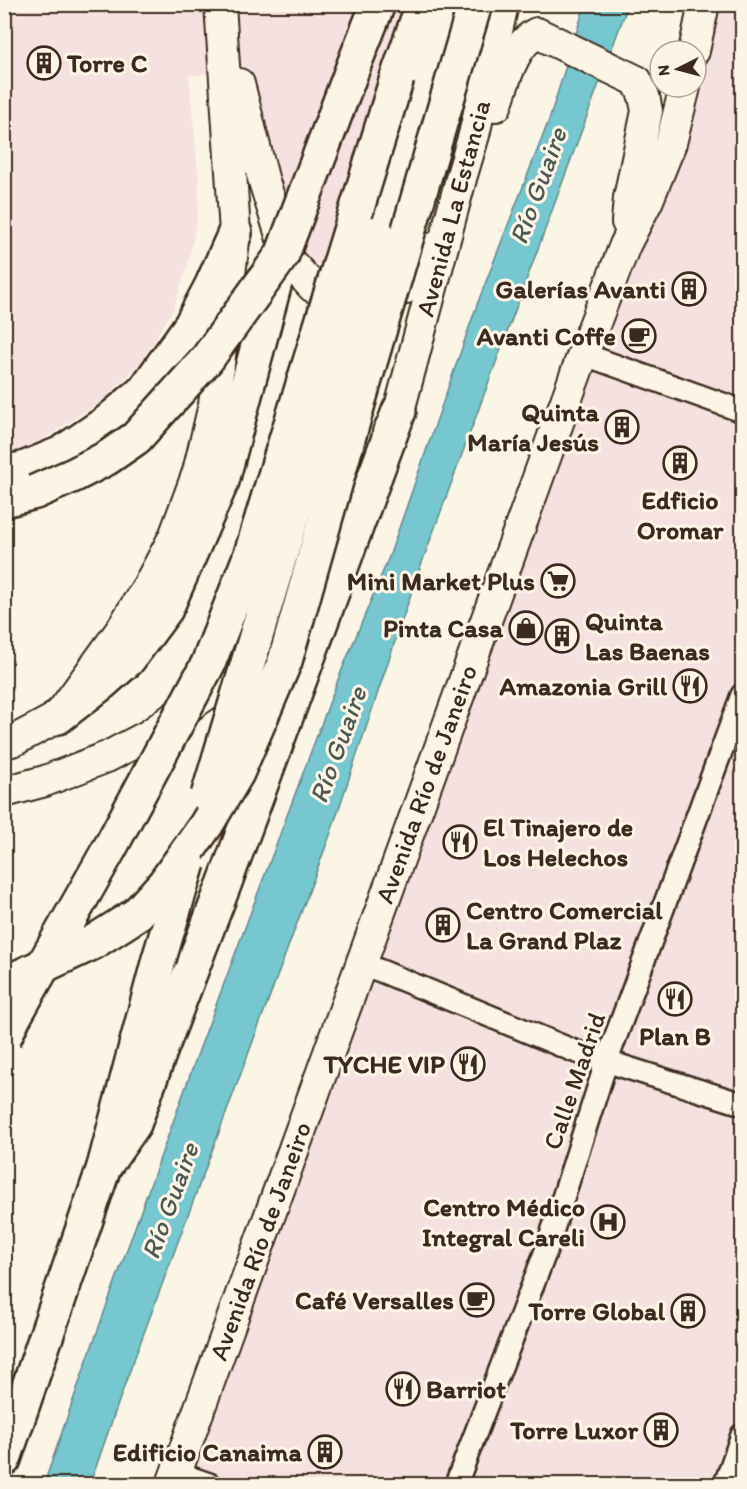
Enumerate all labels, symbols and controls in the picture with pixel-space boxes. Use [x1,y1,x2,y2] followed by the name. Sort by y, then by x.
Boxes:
[648,39,708,99] north arrow
[26,45,62,81] building icon: Torre C
[66,47,148,79] place label: Torre C
[654,64,674,77] text: N
[409,96,497,320] street label: Avenida La Estancia
[501,122,574,248] water label: Río Guaire
[671,271,707,307] building icon: Galerías Avanti
[495,273,666,305] place label: Galerías Avanti
[621,318,657,354] cafe icon: Avanti Coffe
[476,320,616,352] place label: Avanti Coffe
[467,396,600,458] place label: Quinta María Jesús
[604,409,640,445] building icon: Quinta María Jesús
[662,445,698,481] building icon: Edficio Oromar
[637,484,724,546] place label: Edficio Oromar
[540,563,576,599] supermarket icon: Mini Market Plus
[347,565,535,597] place label: Mini Market Plus
[585,605,710,667] place label: Quinta Las Baenas
[508,610,544,646] shop icon: Pinta Casa
[383,612,503,644] place label: Pinta Casa
[544,618,580,654] building icon: Quinta Las Baenas
[368,660,484,908] street label: Avenida Río de Janeiro
[672,668,708,704] restaurant icon: Amazonia Grill
[499,670,668,702] place label: Amazonia Grill
[301,681,374,807] water label: Río Guaire
[483,811,633,873] place label: El Tinajero de Los Helechos
[442,824,478,860] restaurant icon: El Tinajero de Los Helechos
[466,894,663,956] place label: Centro Comercial La Grand Plaz
[425,907,461,943] building icon: Centro Comercial La Grand Plaz
[657,981,693,1017] restaurant icon: Plan B
[536,1008,612,1154] street label: Calle Madrid
[639,1020,711,1052] place label: Plan B
[450,1046,486,1082] restaurant icon: TYCHE VIP
[322,1048,446,1080] place label: TYCHE VIP
[202,1117,318,1365] street label: Avenida Río de Janeiro
[133,1137,206,1263] water label: Río Guaire
[422,1191,585,1253] place label: Centro Médico Integral Careli
[590,1204,626,1240] hospital icon: Centro Médico Integral Careli
[459,1282,495,1318] cafe icon: Café Versalles
[295,1284,454,1316] place label: Café Versalles
[670,1293,706,1329] building icon: Torre Global
[527,1295,666,1327] place label: Torre Global
[385,1371,421,1407] restaurant icon: Barriot
[426,1373,506,1405] place label: Barriot
[643,1412,679,1448] building icon: Torre Luxor
[509,1414,639,1446] place label: Torre Luxor
[307,1434,343,1470] building icon: Edificio Canaima
[113,1436,302,1468] place label: Edificio Canaima

